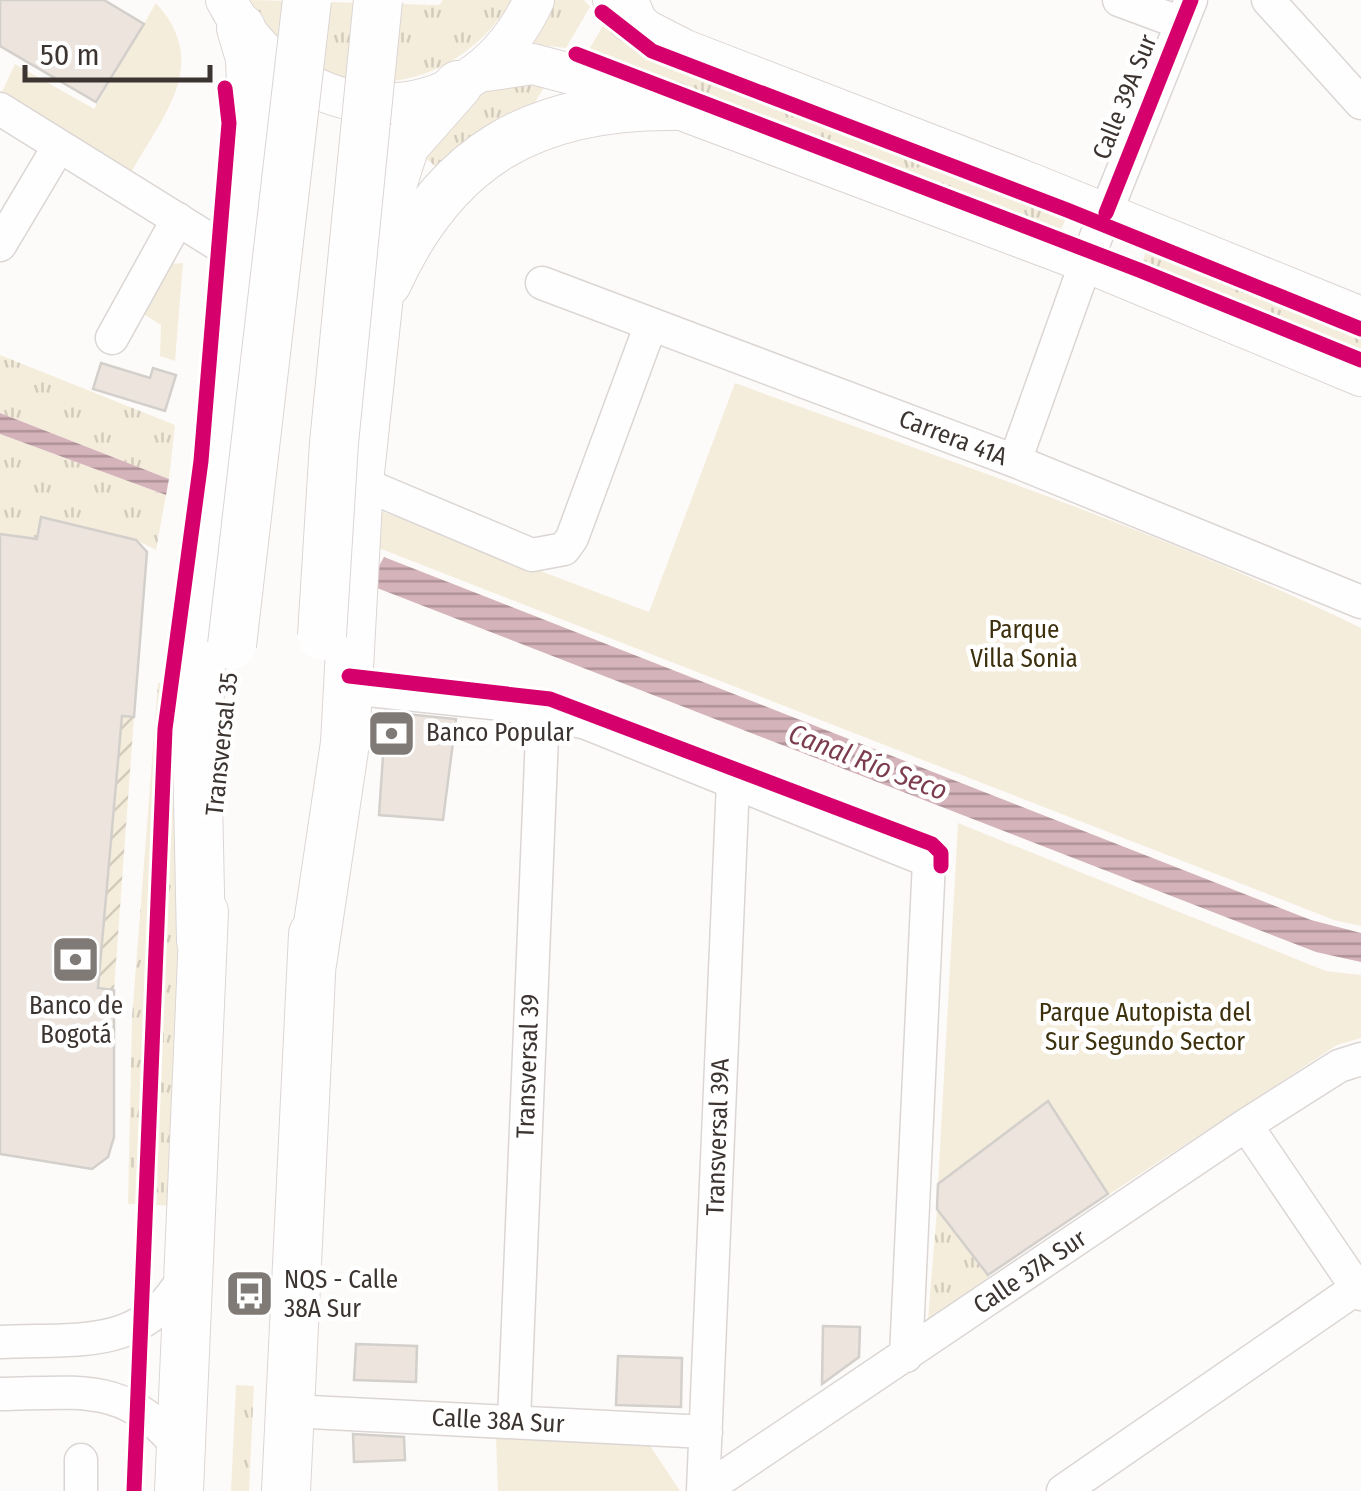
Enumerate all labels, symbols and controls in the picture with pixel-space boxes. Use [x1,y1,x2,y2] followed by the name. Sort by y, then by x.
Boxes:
[25,20,210,82] scale bar
[1086,30,1164,164] street label: Calle 39A Sur
[40,37,100,73] text: 50 m
[895,404,1011,472] street label: Carrera 41A
[970,615,1078,674] park label: Parque Villa Sonia
[200,671,244,817] street label: Transversal 35
[365,707,417,759] bank icon: Banco Popular
[784,717,952,807] water label: Canal Río Seco
[426,718,574,748] place label: Banco Popular
[50,934,102,986] bank icon: Banco de Bogotá
[29,991,123,1050] place label: Banco de Bogotá
[510,993,546,1139] street label: Transversal 39
[1039,998,1252,1057] park label: Parque Autopista del Sur Segundo Sector
[700,1058,736,1216] street label: Transversal 39A
[968,1223,1092,1321] street label: Calle 37A Sur
[284,1265,398,1324] place label: NQS - Calle 38A Sur
[223,1268,275,1320] bus stop icon: NQS - Calle 38A Sur
[431,1403,565,1439] street label: Calle 38A Sur

